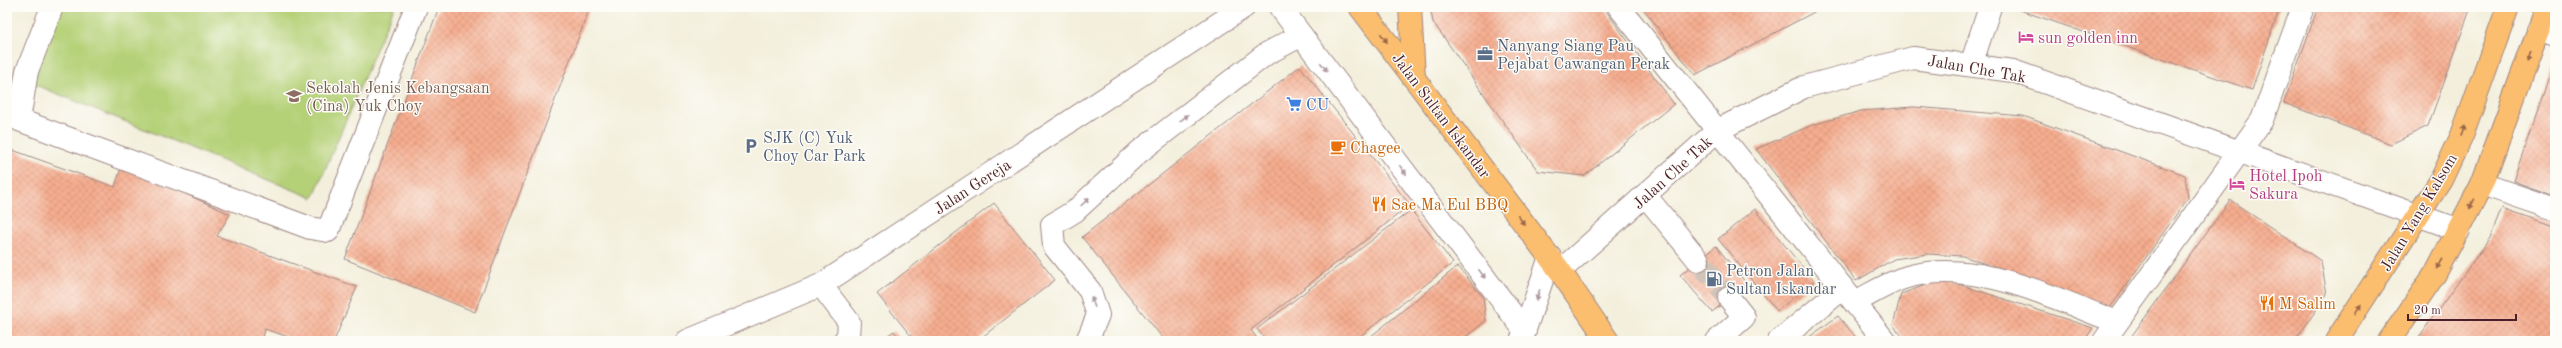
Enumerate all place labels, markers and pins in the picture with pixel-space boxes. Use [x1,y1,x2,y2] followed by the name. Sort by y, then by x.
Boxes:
[2017,28,2035,46] hotel icon: sun golden inn
[2038,31,2138,47] place label: sun golden inn
[1497,39,1670,73] place label: Nanyang Siang Pau Pejabat Cawangan Perak
[1476,45,1494,63] office icon: Nanyang Siang Pau Pejabat Cawangan Perak
[306,81,490,115] place label: Sekolah Jenis Kebangsaan (Cina) Yuk Choy
[285,87,303,105] school or university icon: Sekolah Jenis Kebangsaan (Cina) Yuk Choy
[1285,95,1303,113] supermarket icon: CU
[1306,98,1330,114] place label: CU
[763,130,866,165] place label: SJK (C) Yuk Choy Car Park
[742,137,760,155] parking icon: SJK (C) Yuk Choy Car Park
[1329,138,1347,156] cafe icon: Chagee
[1350,141,1401,157] place label: Chagee
[2249,169,2323,203] place label: Hotel Ipoh Sakura
[2228,175,2246,193] hotel icon: Hotel Ipoh Sakura
[1370,195,1388,213] restaurant icon: Sae Ma Eul BBQ
[1391,198,1508,214] place label: Sae Ma Eul BBQ
[1726,264,1837,298] place label: Petron Jalan Sultan Iskandar
[1705,270,1723,288] fuel station icon: Petron Jalan Sultan Iskandar
[2258,294,2276,312] restaurant icon: M Salim
[2279,297,2336,313] place label: M Salim

